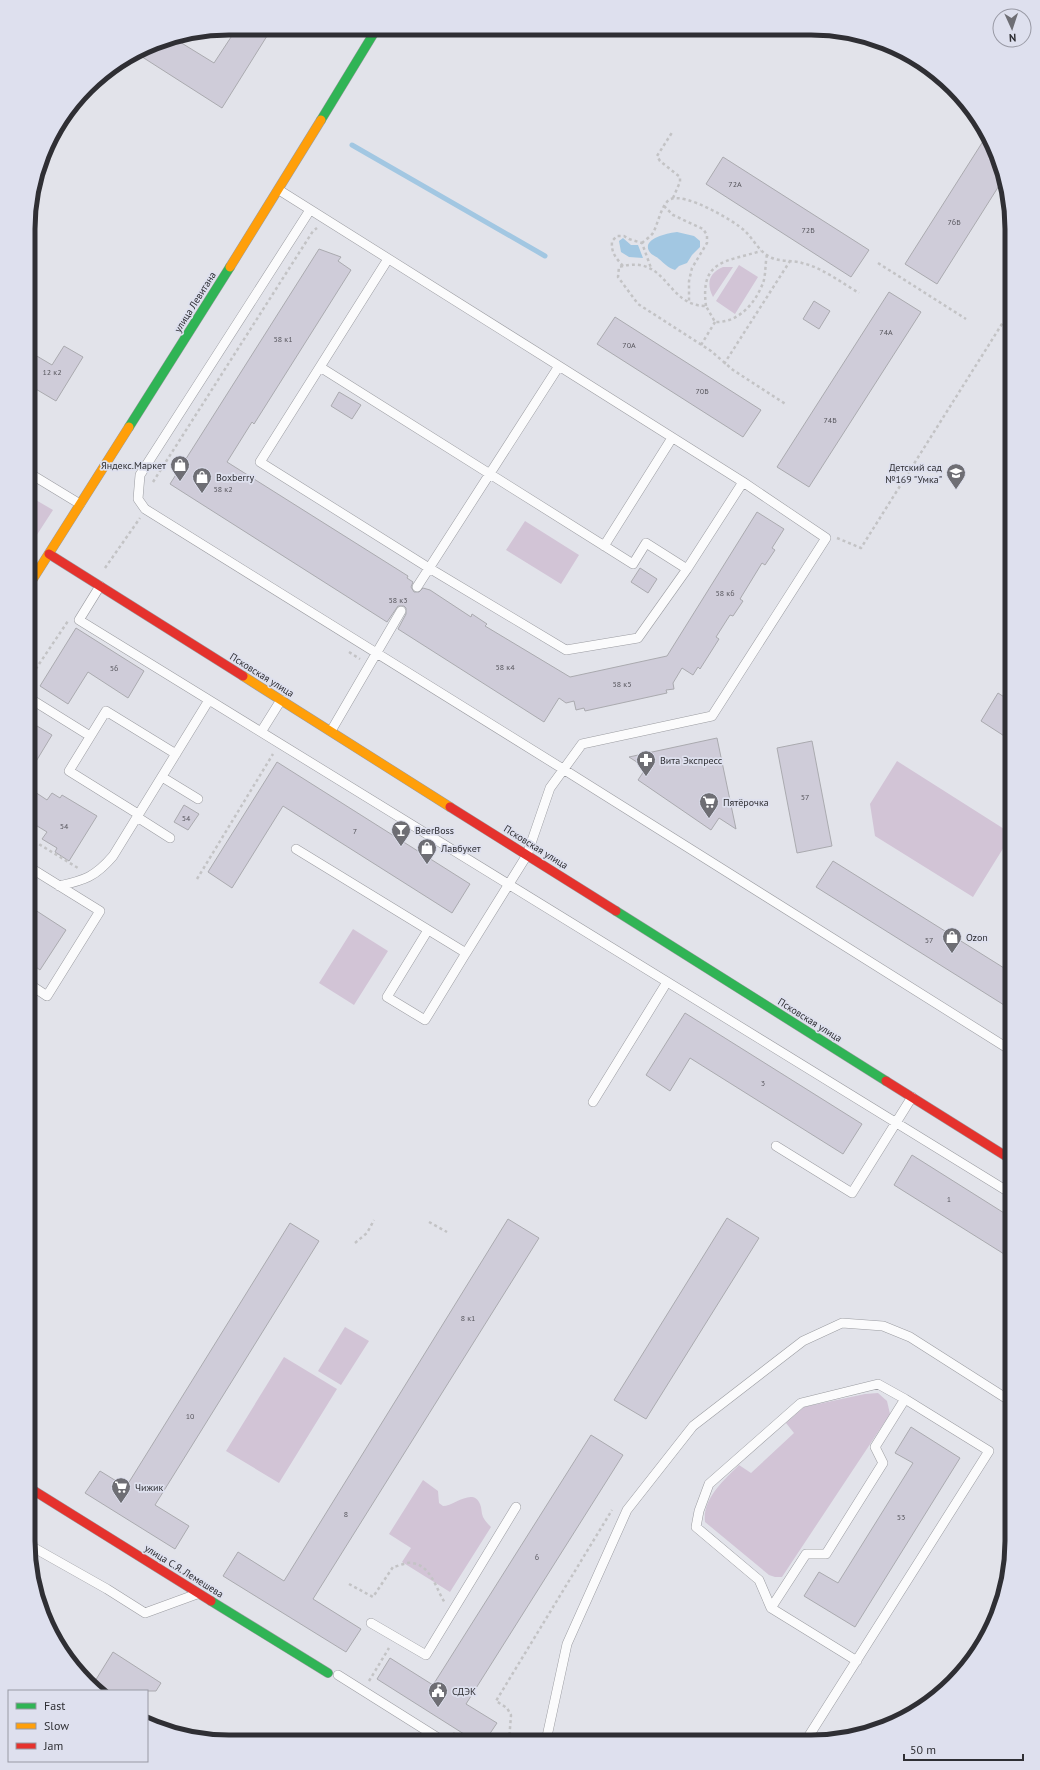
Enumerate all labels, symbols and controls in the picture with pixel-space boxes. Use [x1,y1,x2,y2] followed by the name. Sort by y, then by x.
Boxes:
[992,8,1032,48] north arrow
[1009,31,1017,45] text: N
[728,179,742,189] house number: 72А
[947,217,961,227] house number: 76Б
[801,225,815,235] house number: 72Б
[171,269,219,335] street label: улица Левитана
[879,327,893,337] house number: 74А
[273,334,293,344] house number: 58 к1
[622,340,636,350] house number: 70А
[42,367,62,377] house number: 12 к2
[695,386,709,396] house number: 70Б
[823,415,837,425] house number: 74Б
[169,454,191,482] shop icon: Яндекс.Маркет
[101,459,166,472] place label: Яндекс.Маркет
[885,461,943,486] place label: Детский сад №169 "Умка"
[945,462,967,490] school or university icon: Детский сад №169 "Умка"
[191,466,213,494] shop icon: Boxberry
[216,471,254,484] place label: Boxberry
[213,484,233,494] house number: 58 к2
[715,588,735,598] house number: 58 к6
[388,595,408,605] house number: 58 к3
[227,650,297,700] street label: Псковская улица
[495,662,515,672] house number: 58 к4
[110,663,118,673] house number: 56
[612,679,632,689] house number: 58 к5
[635,749,657,777] pharmacy icon: Вита Экспресс
[660,754,723,767] place label: Вита Экспресс
[698,791,720,819] supermarket icon: Пятёрочка
[801,792,809,802] house number: 57
[723,796,769,809] place label: Пятёрочка
[182,813,191,823] house number: 54
[390,819,412,847] bar icon: BeerBoss
[60,821,69,831] house number: 54
[501,822,571,872] street label: Псковская улица
[415,824,454,837] place label: BeerBoss
[353,826,357,836] house number: 7
[416,837,438,865] shop icon: Лавбукет
[440,842,481,855] place label: Лавбукет
[941,926,963,954] shop icon: Ozon
[966,931,988,944] place label: Ozon
[925,935,933,945] house number: 57
[775,995,845,1045] street label: Псковская улица
[761,1078,765,1088] house number: 3
[947,1194,951,1204] house number: 1
[461,1313,475,1323] house number: 8 к1
[186,1411,195,1421] house number: 10
[110,1476,132,1504] supermarket icon: Чижик
[135,1481,164,1494] place label: Чижик
[344,1509,348,1519] house number: 8
[897,1512,905,1522] house number: 53
[142,1541,226,1601] street label: улица С.Я. Лемешева
[535,1552,539,1562] house number: 6
[427,1680,449,1708] public building icon: СДЭК
[452,1685,476,1698] place label: СДЭК
[8,1690,148,1762] legend
[44,1698,65,1713] text: Fast
[44,1718,69,1733] text: Slow
[904,1736,1023,1762] scale bar
[43,1738,63,1753] text: Jam
[910,1742,936,1757] text: 50 m

